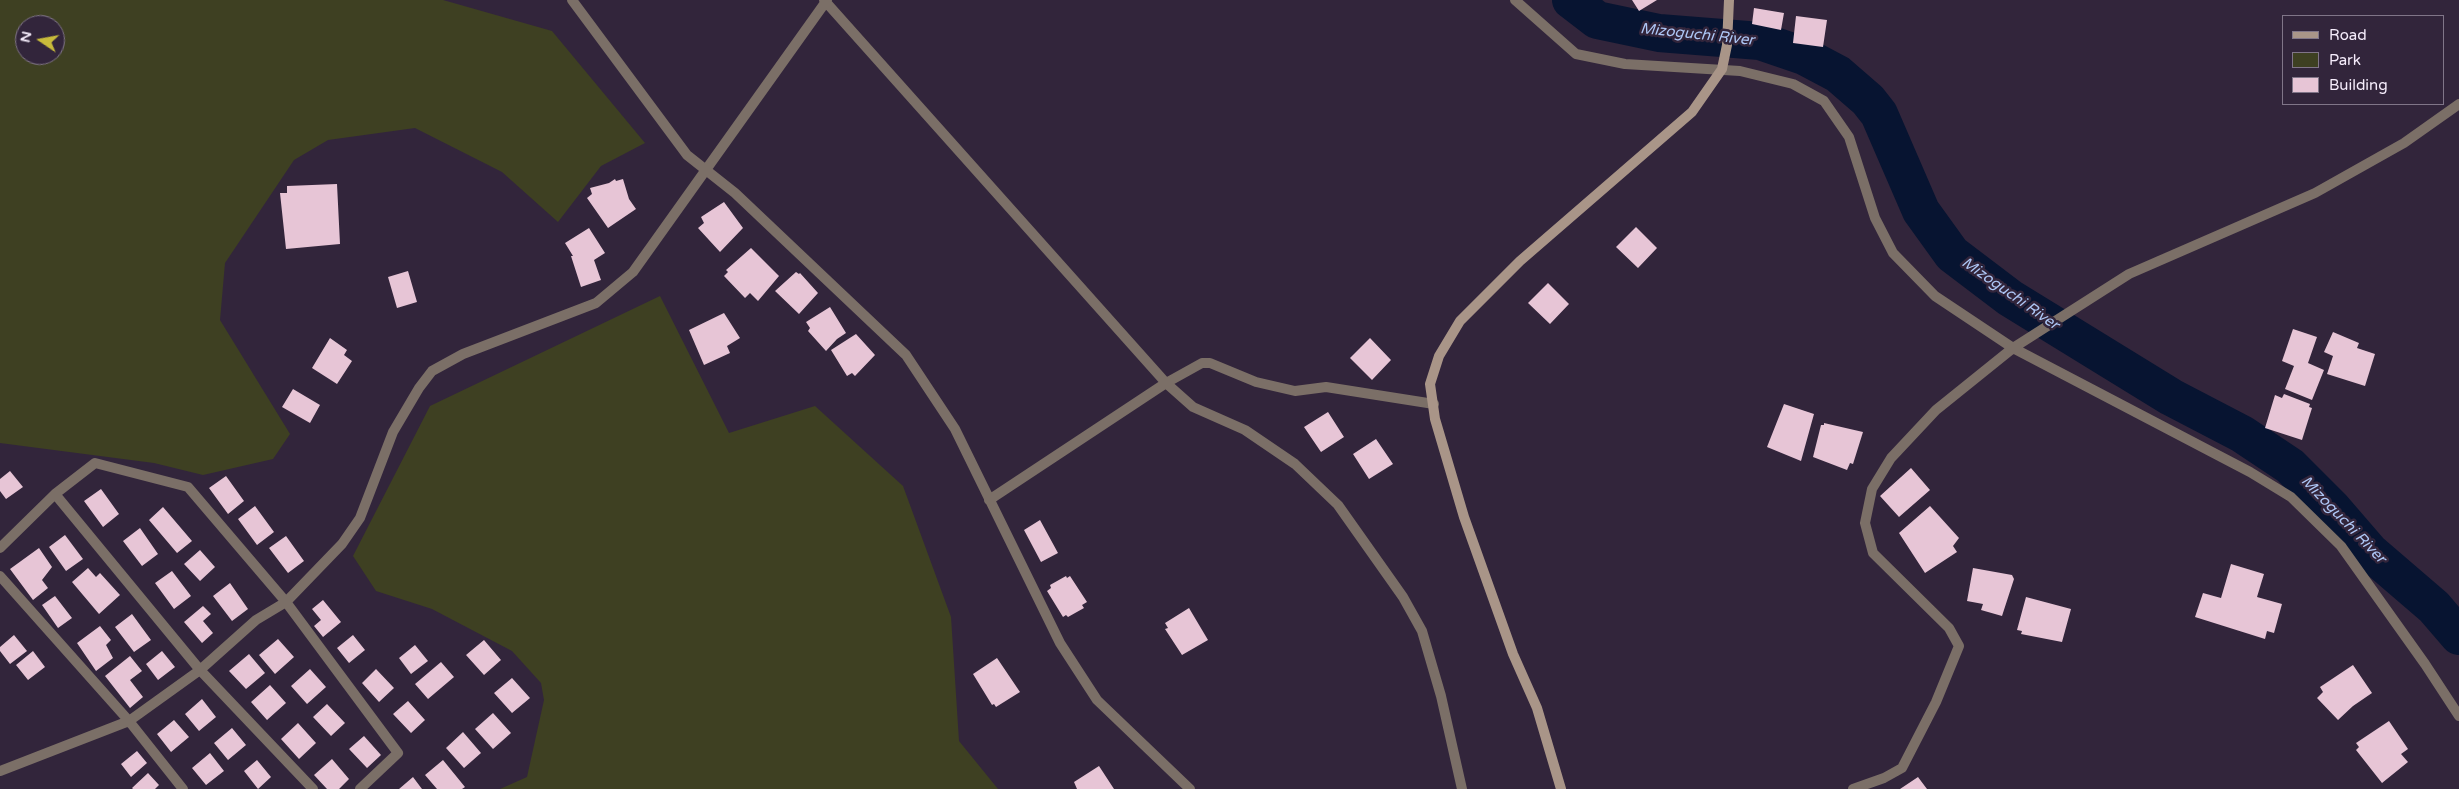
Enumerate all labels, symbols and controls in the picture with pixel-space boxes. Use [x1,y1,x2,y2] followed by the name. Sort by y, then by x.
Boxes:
[15,15,65,65] north arrow
[2282,15,2444,105] legend
[1639,20,1755,50] water label: Mizoguchi River
[2329,26,2367,44] text: Road
[16,30,35,44] text: N
[2329,51,2361,69] text: Park
[2329,76,2388,94] text: Building
[1958,254,2062,334] water label: Mizoguchi River
[2297,473,2389,567] water label: Mizoguchi River

